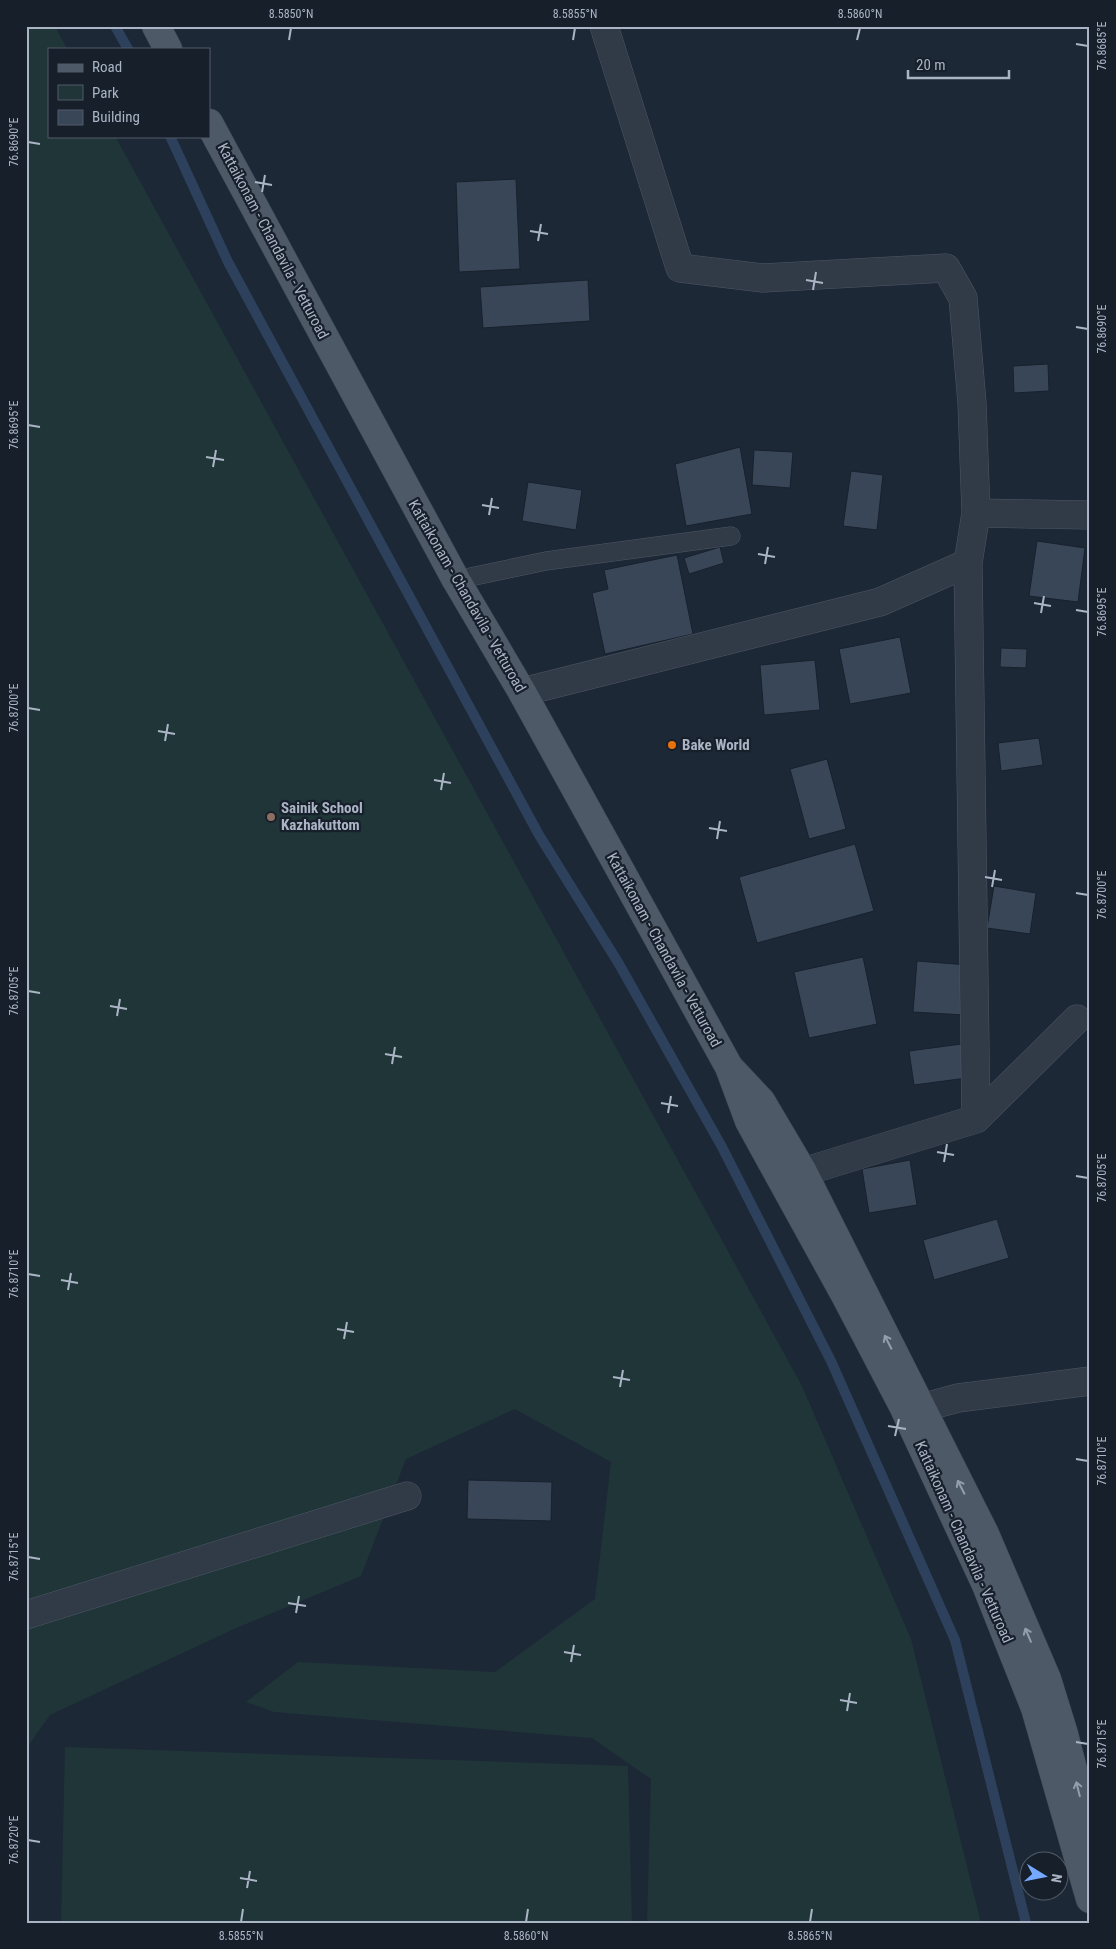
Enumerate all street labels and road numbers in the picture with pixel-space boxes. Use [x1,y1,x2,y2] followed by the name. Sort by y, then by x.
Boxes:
[214,140,332,342] street label: Kattaikonam - Chandavila - Vetturoad
[404,497,530,695] street label: Kattaikonam - Chandavila - Vetturoad
[603,850,725,1050] street label: Kattaikonam - Chandavila - Vetturoad
[911,1438,1017,1646] street label: Kattaikonam - Chandavila - Vetturoad

